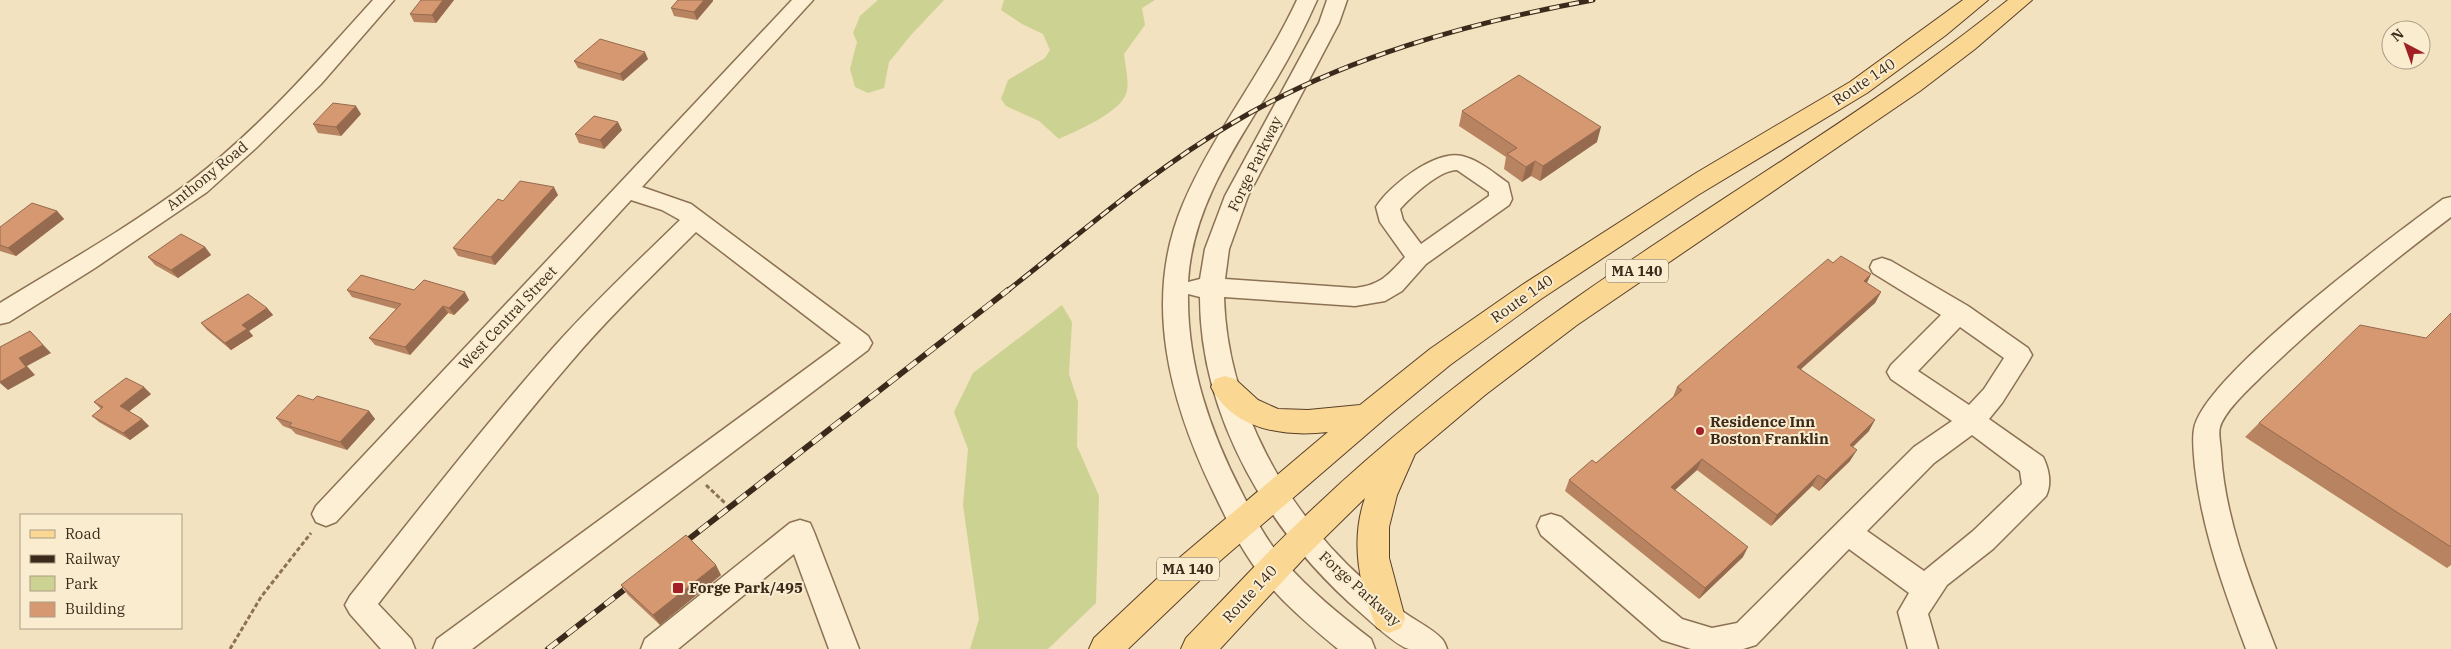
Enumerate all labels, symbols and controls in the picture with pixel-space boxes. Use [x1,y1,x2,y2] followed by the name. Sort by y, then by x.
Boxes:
[2381,20,2431,70] north arrow
[2387,25,2408,46] text: N
[1829,54,1899,109] street label: Route 140
[1223,113,1286,215] street label: Forge Parkway
[162,137,251,214] street label: Anthony Road
[1606,260,1668,282] road number: MA 140
[455,262,561,374] street label: West Central Street
[1487,270,1556,327] street label: Route 140
[1710,412,1829,448] place label: Residence Inn Boston Franklin
[1694,425,1706,437] marker: Residence Inn Boston Franklin
[20,514,182,629] legend
[65,524,101,543] text: Road
[1315,547,1405,630] street label: Forge Parkway
[65,549,120,568] text: Railway
[1157,558,1219,580] road number: MA 140
[1218,561,1281,626] street label: Route 140
[65,574,98,593] text: Park
[689,578,803,597] place label: Forge Park/495
[671,581,685,595] marker: Forge Park/495
[65,599,125,618] text: Building

